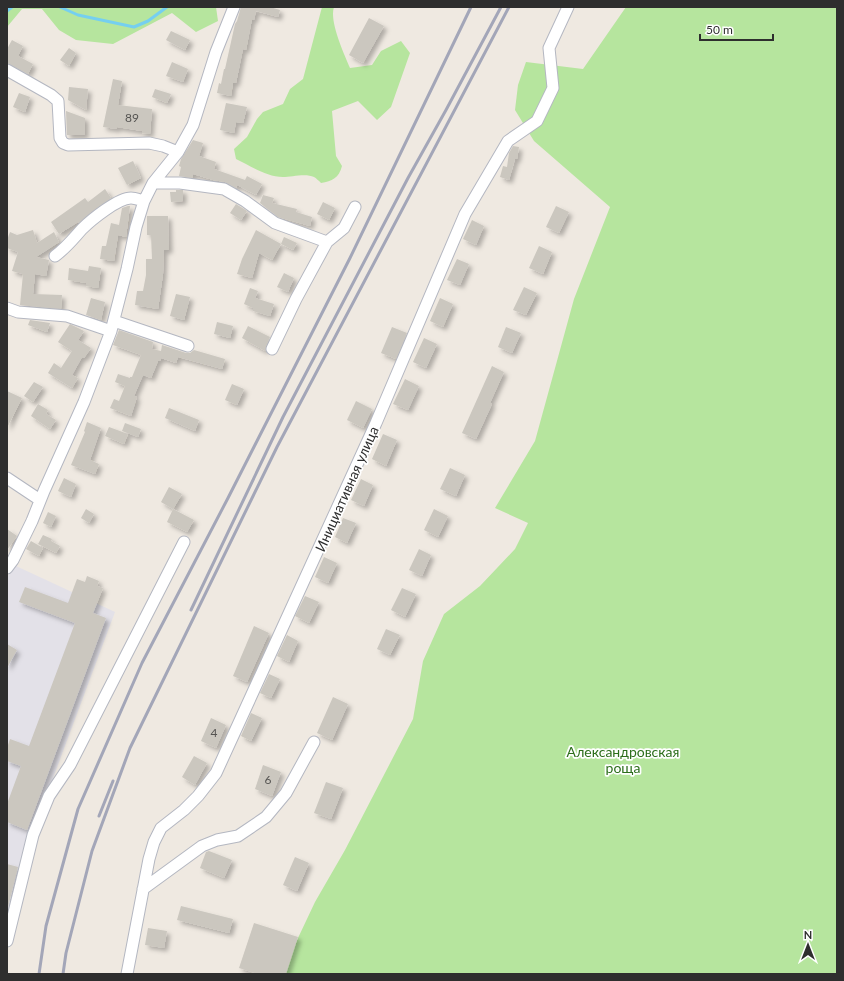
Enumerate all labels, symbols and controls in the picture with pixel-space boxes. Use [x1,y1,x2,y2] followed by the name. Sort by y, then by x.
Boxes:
[700,16,773,42] scale bar
[706,22,733,37] text: 50 m
[125,110,139,125] house number: 89
[311,423,382,554] street label: Инициативная улица
[211,725,218,740] house number: 4
[567,743,679,776] park label: Александровская роща
[265,772,272,787] house number: 6
[788,925,828,965] north arrow
[804,928,812,941] text: N

